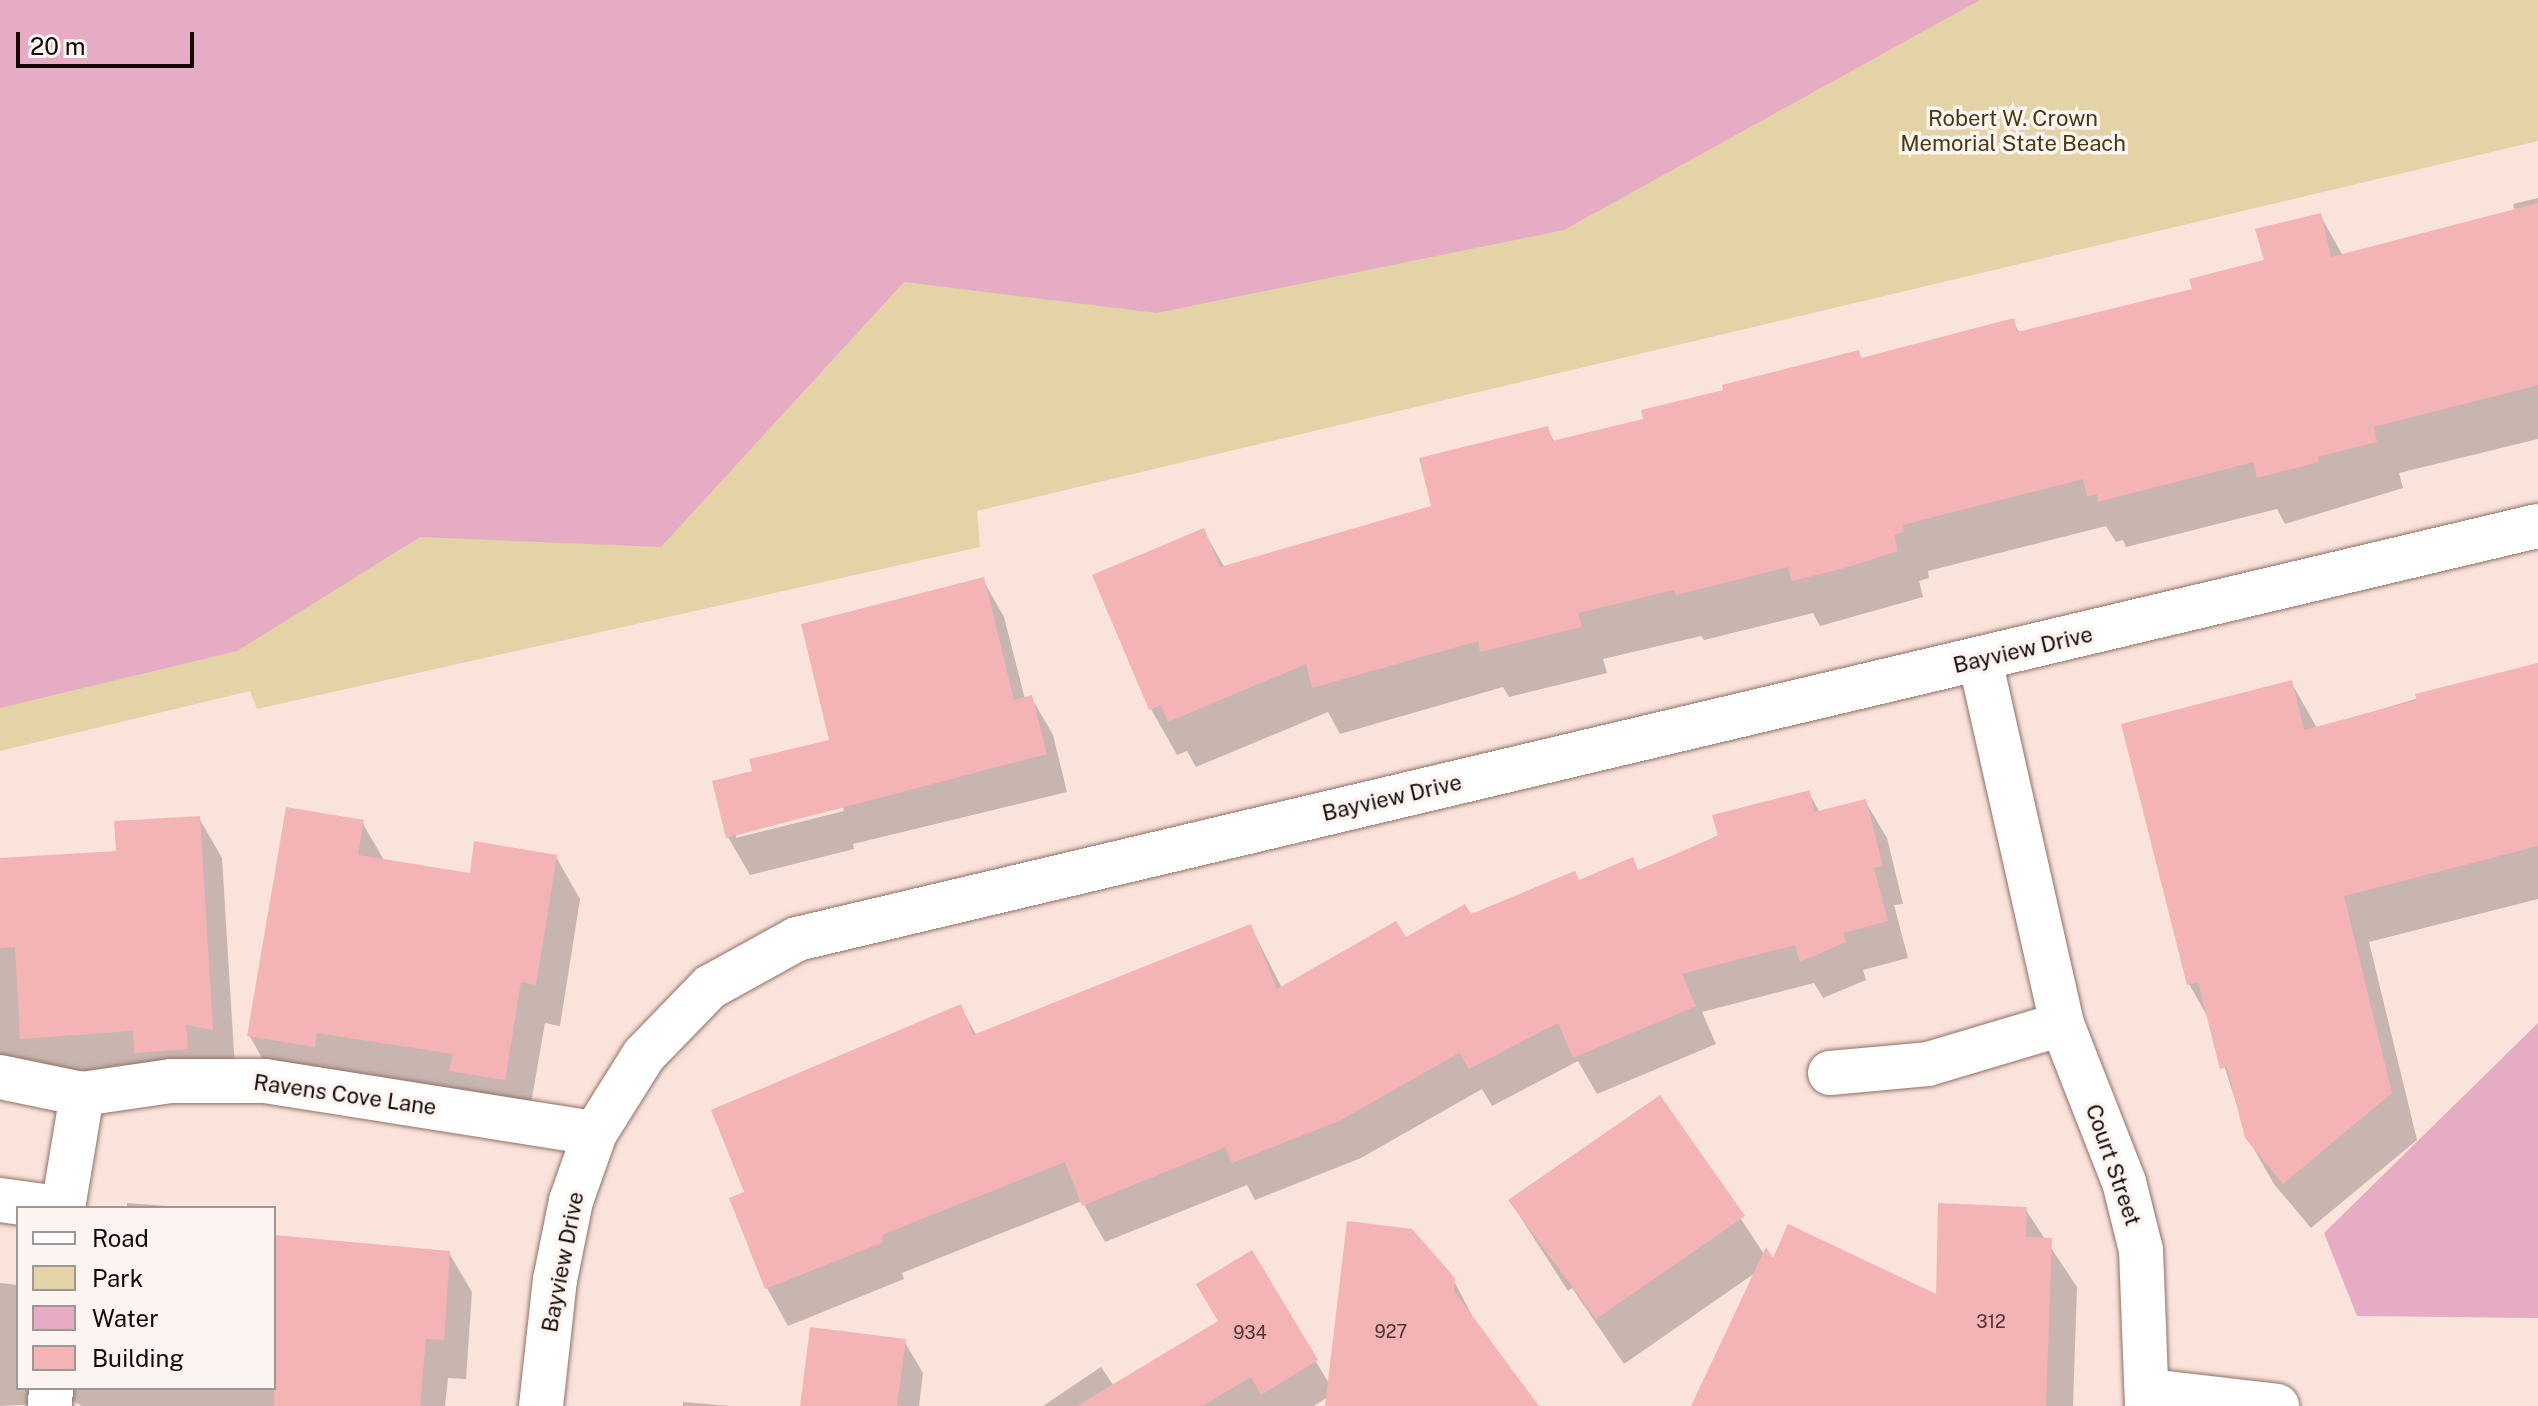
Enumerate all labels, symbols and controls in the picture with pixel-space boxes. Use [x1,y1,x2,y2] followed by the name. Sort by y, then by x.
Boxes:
[20,16,198,66] scale bar
[30,32,86,60] text: 20 m
[1900,105,2126,156] park label: Robert W. Crown Memorial State Beach
[1951,621,2095,679] street label: Bayview Drive
[1320,769,1464,827] street label: Bayview Drive
[252,1069,438,1121] street label: Ravens Cove Lane
[2080,1101,2146,1229] street label: Court Street
[536,1190,590,1334] street label: Bayview Drive
[16,1206,276,1390] legend
[92,1224,149,1252] text: Road
[92,1264,143,1292] text: Park
[92,1304,159,1332] text: Water
[1976,1311,2006,1333] house number: 312
[1375,1321,1407,1343] house number: 927
[1233,1322,1267,1344] house number: 934
[92,1344,184,1372] text: Building

